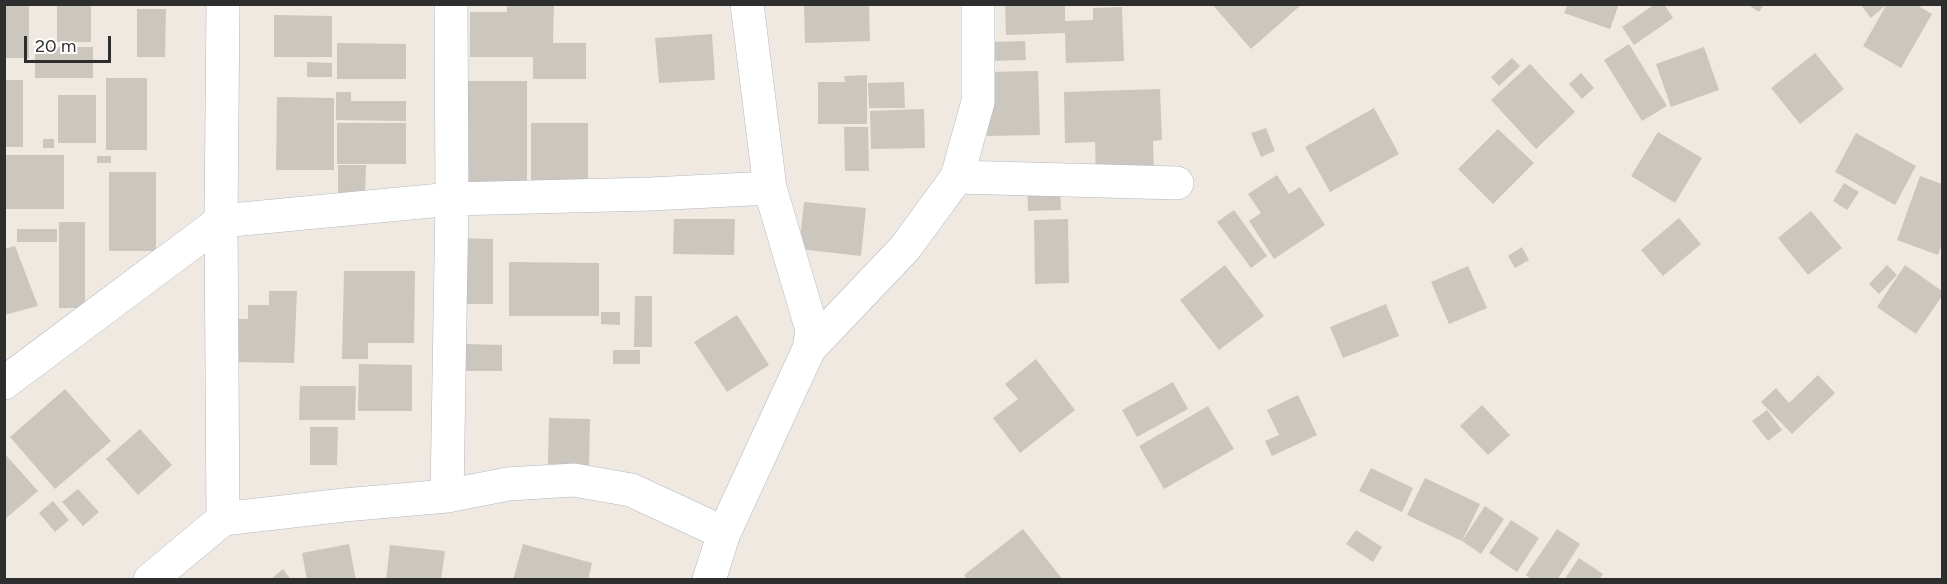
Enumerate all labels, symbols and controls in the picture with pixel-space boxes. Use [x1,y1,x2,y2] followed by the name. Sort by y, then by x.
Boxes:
[27,24,114,62] scale bar
[35,35,76,57] text: 20 m

